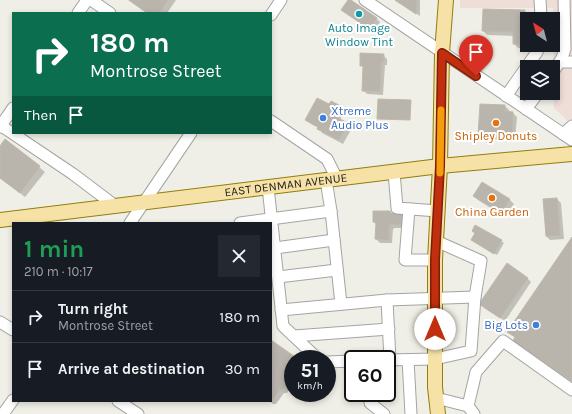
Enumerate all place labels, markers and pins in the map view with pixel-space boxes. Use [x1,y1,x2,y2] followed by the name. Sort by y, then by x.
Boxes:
[354,9,364,19] marker: Auto Image Window Tint
[325,21,394,49] place label: Auto Image Window Tint
[459,35,493,76] pin
[331,104,389,132] place label: Xtreme Audio Plus
[318,113,328,123] marker: Xtreme Audio Plus
[491,118,501,128] marker: Shipley Donuts
[455,129,537,143] place label: Shipley Donuts
[487,193,497,203] marker: China Garden
[455,205,529,219] place label: China Garden
[484,318,528,332] place label: Big Lots
[531,320,541,330] marker: Big Lots

